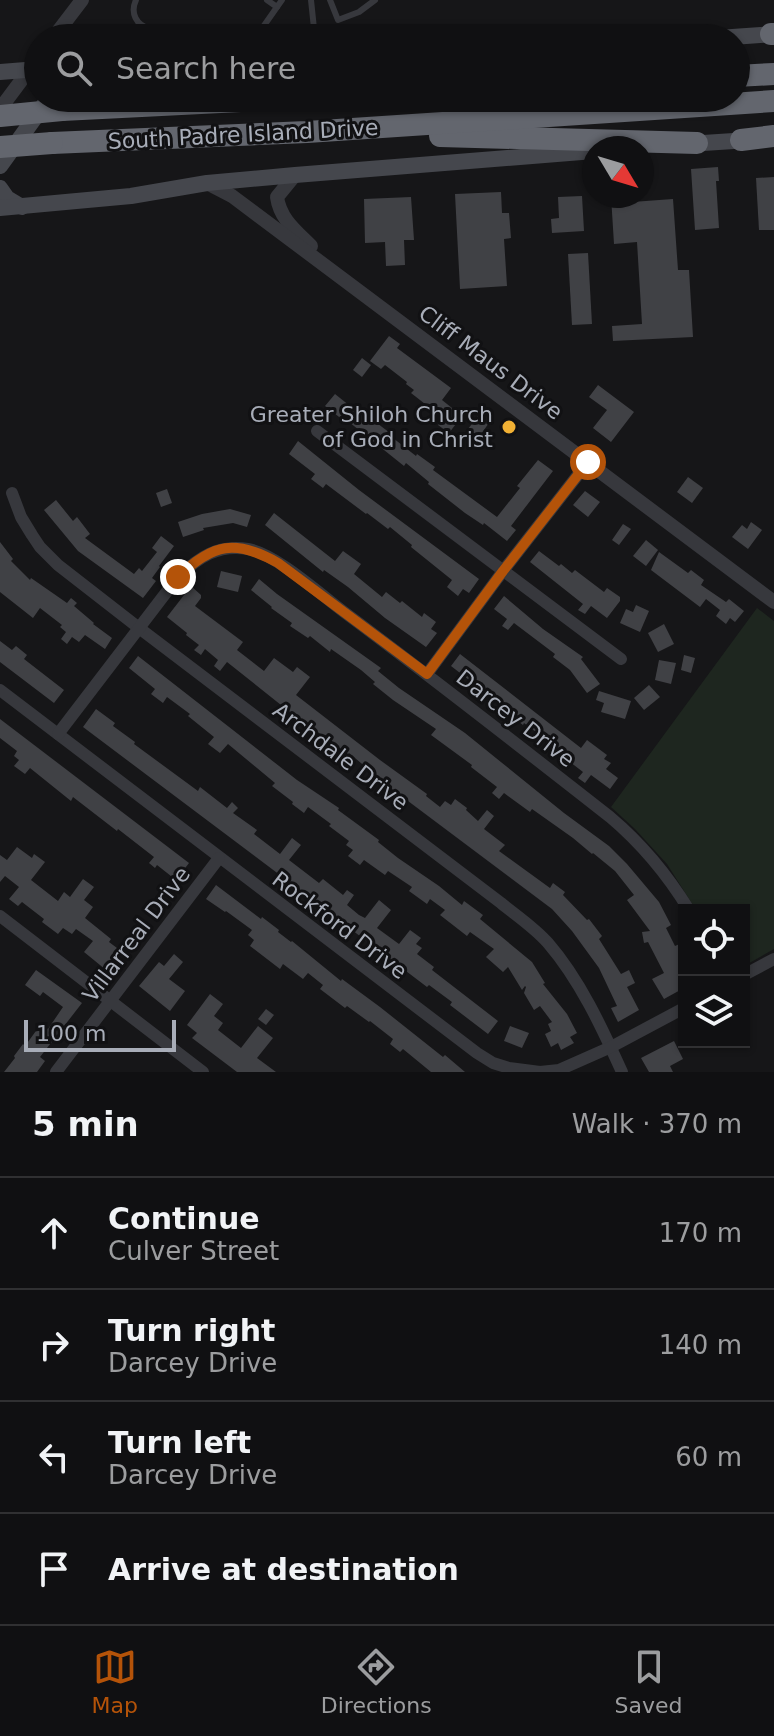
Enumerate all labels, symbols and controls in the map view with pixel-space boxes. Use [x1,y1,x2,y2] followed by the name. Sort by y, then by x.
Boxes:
[24,24,750,112] search box
[52,46,96,90] icon: search
[116,51,296,86] text: Search here
[107,115,379,154] street label: South Padre Island Drive
[582,136,654,208] north arrow
[414,300,567,425] street label: Cliff Maus Drive
[250,402,493,452] place label: Greater Shiloh Church of God in Christ
[500,418,518,436] marker: Greater Shiloh Church of God in Christ
[570,444,606,480] route start
[160,559,196,595] route end
[452,664,580,772] street label: Darcey Drive
[268,698,413,815] street label: Archdale Drive
[78,862,195,1007] street label: Villarreal Drive
[267,867,412,984] street label: Rockford Drive
[678,904,750,1048] map controls
[678,904,750,976] button: locate
[678,976,750,1048] button: layers
[24,1016,176,1052] scale bar
[36,1021,106,1046] text: 100 m
[32,1104,139,1144] text: 5 min
[572,1109,742,1139] text: Walk · 370 m
[108,1201,260,1236] text: Continue
[32,1211,76,1255] icon: ahead
[659,1218,742,1248] text: 170 m
[108,1236,279,1266] text: Culver Street
[108,1313,275,1348] text: Turn right
[32,1323,76,1367] icon: right
[659,1330,742,1360] text: 140 m
[108,1348,277,1378] text: Darcey Drive
[108,1425,251,1460] text: Turn left
[32,1435,76,1479] icon: left
[675,1442,742,1472] text: 60 m
[108,1460,277,1490] text: Darcey Drive
[32,1547,76,1591] icon: arrive
[108,1552,459,1587] text: Arrive at destination
[91,1645,138,1718] tab: Map
[321,1645,432,1718] tab: Directions
[615,1645,683,1718] tab: Saved

